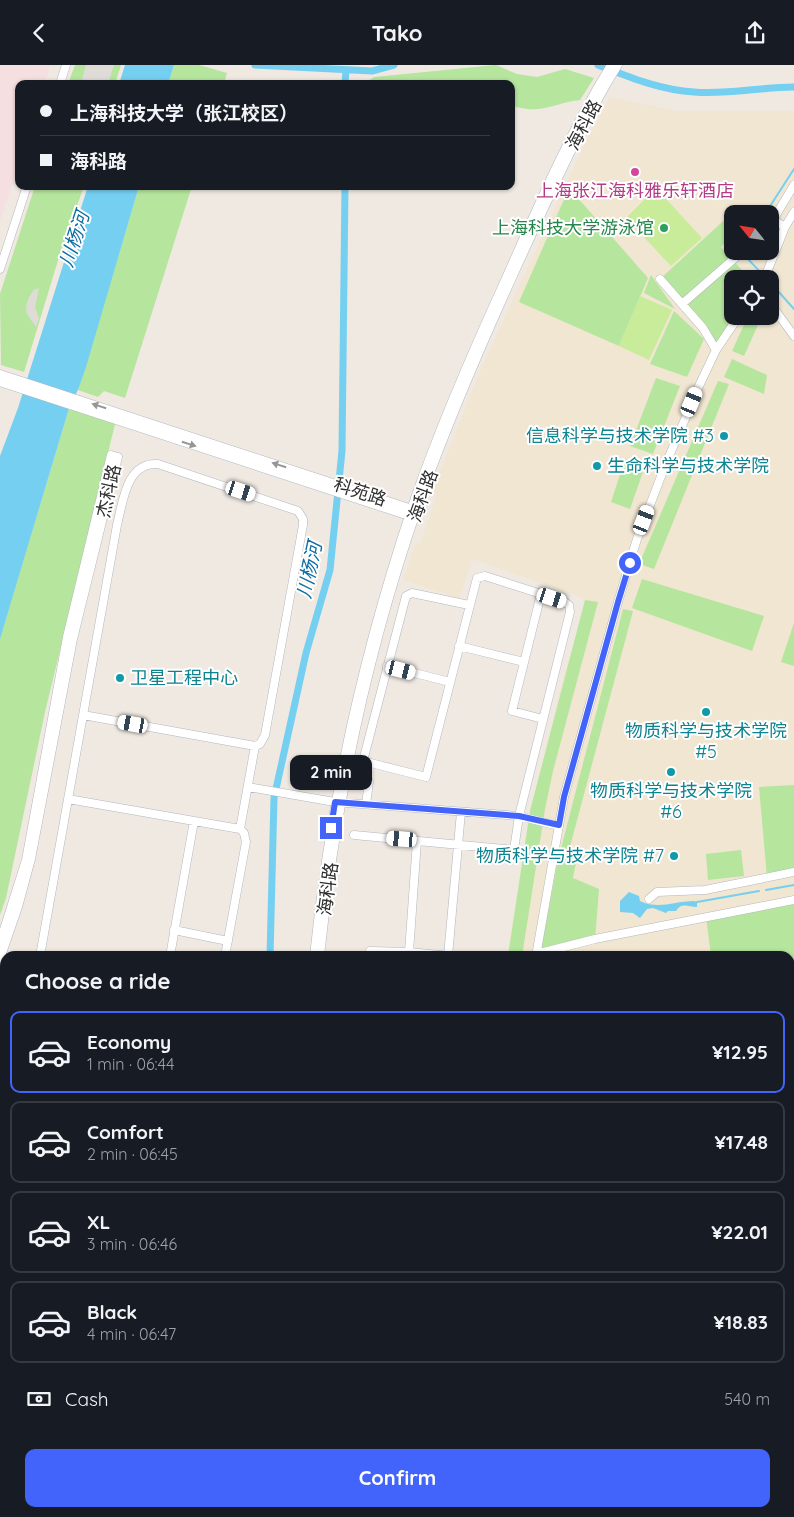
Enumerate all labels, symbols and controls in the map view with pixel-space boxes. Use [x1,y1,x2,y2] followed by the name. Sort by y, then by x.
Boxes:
[25,19,53,47] icon: back
[371,19,423,47] text: Tako
[741,19,769,47] icon: share
[561,96,606,154] street label: 海科路
[70,101,298,125] text: 上海科技大学（张江校区）
[70,149,127,173] text: 海科路
[629,166,641,178] marker: 上海张江海科雅乐轩酒店
[536,179,734,202] place label: 上海张江海科雅乐轩酒店
[54,204,95,270] water label: 川杨河
[724,205,779,260] north arrow
[724,205,779,325] map controls
[492,216,654,239] place label: 上海科技大学游泳馆
[658,222,670,234] marker: 上海科技大学游泳馆
[724,270,779,325] button: locate
[679,385,704,419] car
[91,402,106,409] one-way arrow
[526,424,714,447] place label: 信息科学与技术学院 #3
[718,430,730,442] marker: 信息科学与技术学院 #3
[182,440,197,448] one-way arrow
[607,454,769,477] place label: 生命科学与技术学院
[591,460,603,472] marker: 生命科学与技术学院
[271,461,286,468] one-way arrow
[91,462,126,520] street label: 杰科路
[402,467,443,525] street label: 海科路
[331,472,389,511] street label: 科苑路
[224,479,257,503] car
[631,503,656,537] car
[291,536,327,600] water label: 川杨河
[619,552,641,574] route start
[535,586,568,610] car
[384,659,417,681] car
[130,666,238,689] place label: 卫星工程中心
[114,672,126,684] marker: 卫星工程中心
[700,706,712,718] marker: 物质科学与技术学院 #5
[116,714,149,734] car
[625,719,787,763] place label: 物质科学与技术学院 #5
[290,755,372,791] callout: 2 min
[310,762,352,782] text: 2 min
[665,766,677,778] marker: 物质科学与技术学院 #6
[590,779,752,823] place label: 物质科学与技术学院 #6
[320,817,342,839] route end
[386,830,417,848] car
[476,844,664,867] place label: 物质科学与技术学院 #7
[668,850,680,862] marker: 物质科学与技术学院 #7
[312,861,343,917] street label: 海科路
[25,967,170,995] text: Choose a ride
[27,1030,72,1075] icon: car
[87,1030,171,1054] text: Economy
[712,1040,768,1064] text: ¥12.95
[87,1054,174,1074] text: 1 min · 06:44
[27,1120,72,1165] icon: car
[87,1120,164,1144] text: Comfort
[714,1130,768,1154] text: ¥17.48
[87,1144,178,1164] text: 2 min · 06:45
[27,1210,72,1255] icon: car
[87,1210,110,1234] text: XL
[711,1220,768,1244] text: ¥22.01
[87,1234,177,1254] text: 3 min · 06:46
[27,1300,72,1345] icon: car
[87,1300,137,1324] text: Black
[714,1310,768,1334] text: ¥18.83
[87,1324,176,1344] text: 4 min · 06:47
[25,1385,53,1413] icon: cash
[65,1387,109,1411] text: Cash
[724,1389,770,1409] text: 540 m
[25,1449,770,1507] button: Confirm

